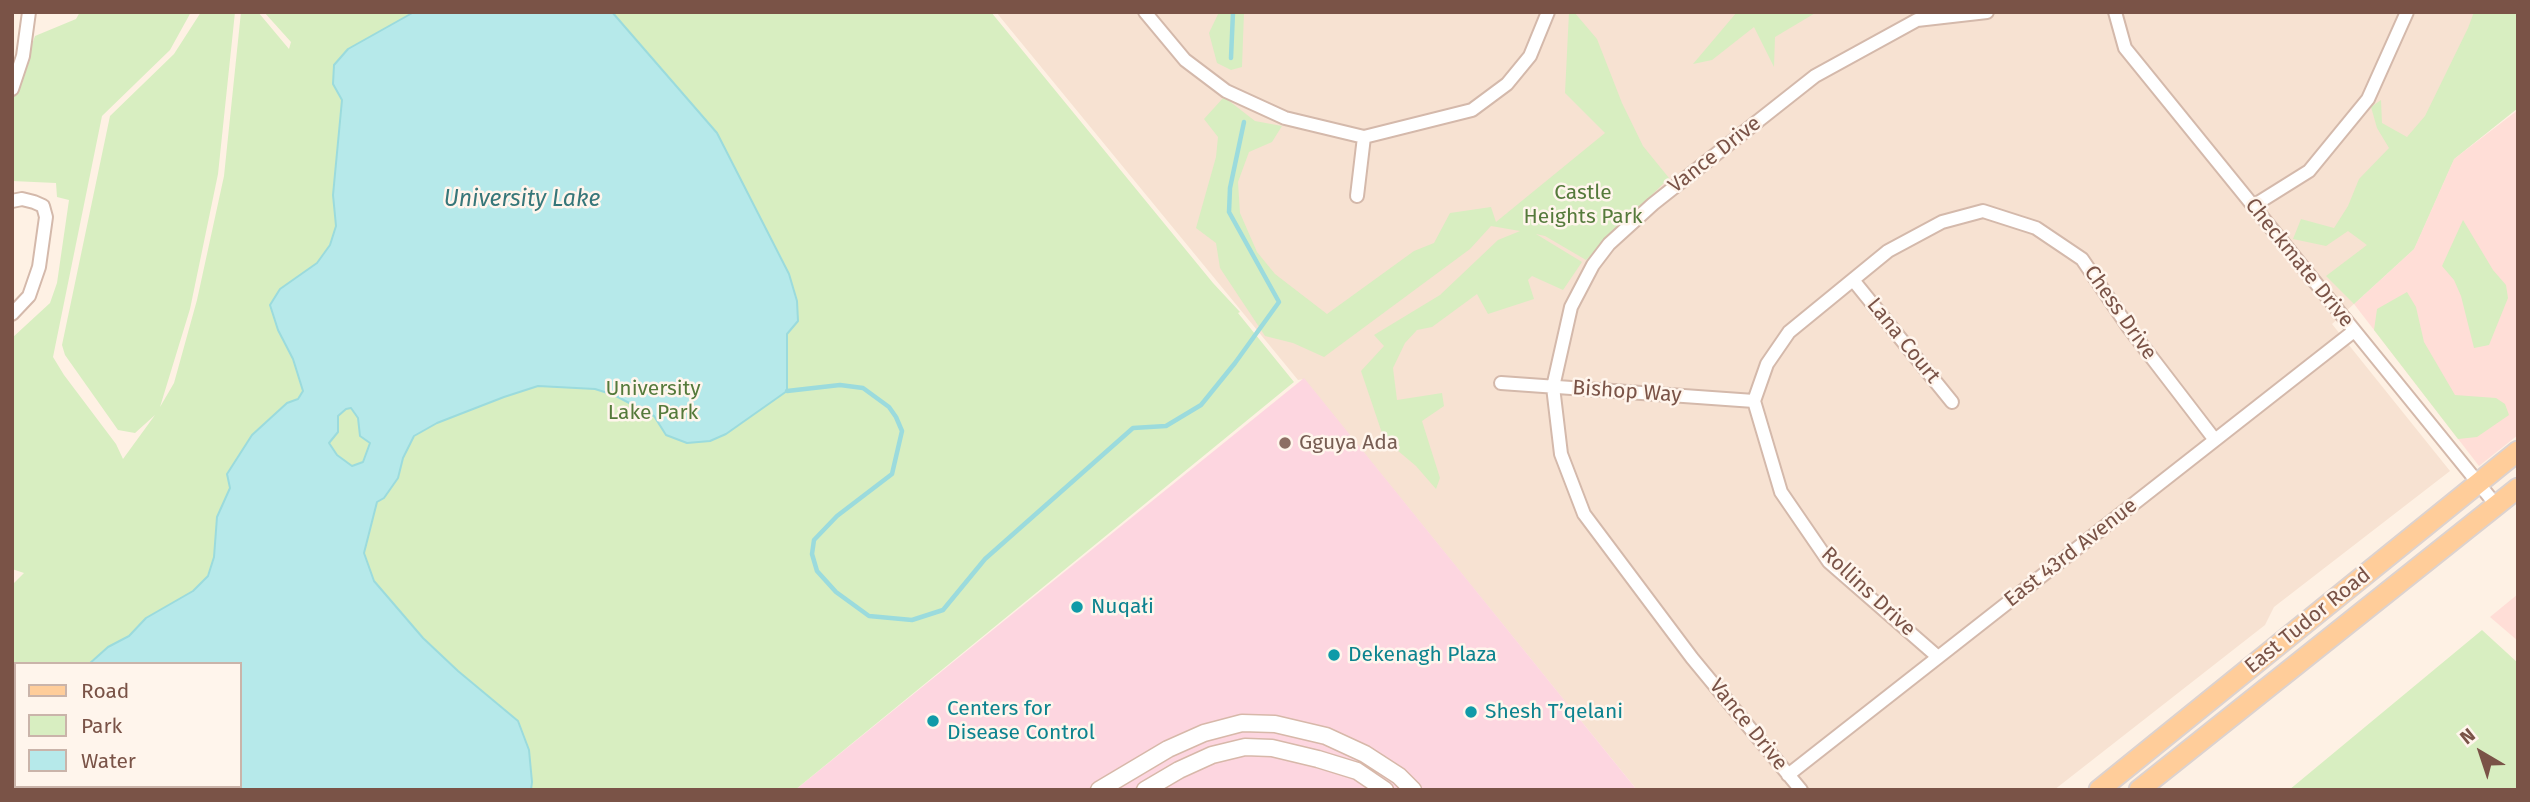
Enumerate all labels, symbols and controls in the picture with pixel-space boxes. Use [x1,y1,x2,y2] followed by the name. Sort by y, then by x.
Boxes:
[1664,111,1766,199] street label: Vance Drive
[1523,180,1643,230] park label: Castle Heights Park
[444,186,600,214] water label: University Lake
[2239,193,2359,333] street label: Checkmate Drive
[2078,261,2162,365] street label: Chess Drive
[1861,293,1945,389] street label: Lana Court
[605,376,701,426] park label: University Lake Park
[1572,376,1682,408] street label: Bishop Way
[1299,430,1398,456] place label: Gguya Ada
[1277,435,1293,451] marker: Gguya Ada
[2000,493,2142,613] street label: East 43rd Avenue
[1816,542,1920,642] street label: Rollins Drive
[2240,563,2376,679] street label: East Tudor Road
[1091,594,1154,620] place label: Nuqałi
[1069,599,1085,615] marker: Nuqałi
[1348,642,1497,668] place label: Dekenagh Plaza
[1326,647,1342,663] marker: Dekenagh Plaza
[14,662,242,788] legend
[1703,674,1793,776] street label: Vance Drive
[81,678,129,704] text: Road
[947,696,1095,746] place label: Centers for Disease Control
[1485,699,1623,725] place label: Shesh T’qelani
[1463,704,1479,720] marker: Shesh T’qelani
[81,713,122,739] text: Park
[925,713,941,729] marker: Centers for Disease Control
[2446,718,2516,788] north arrow
[2455,723,2480,749] text: N
[81,748,136,774] text: Water

